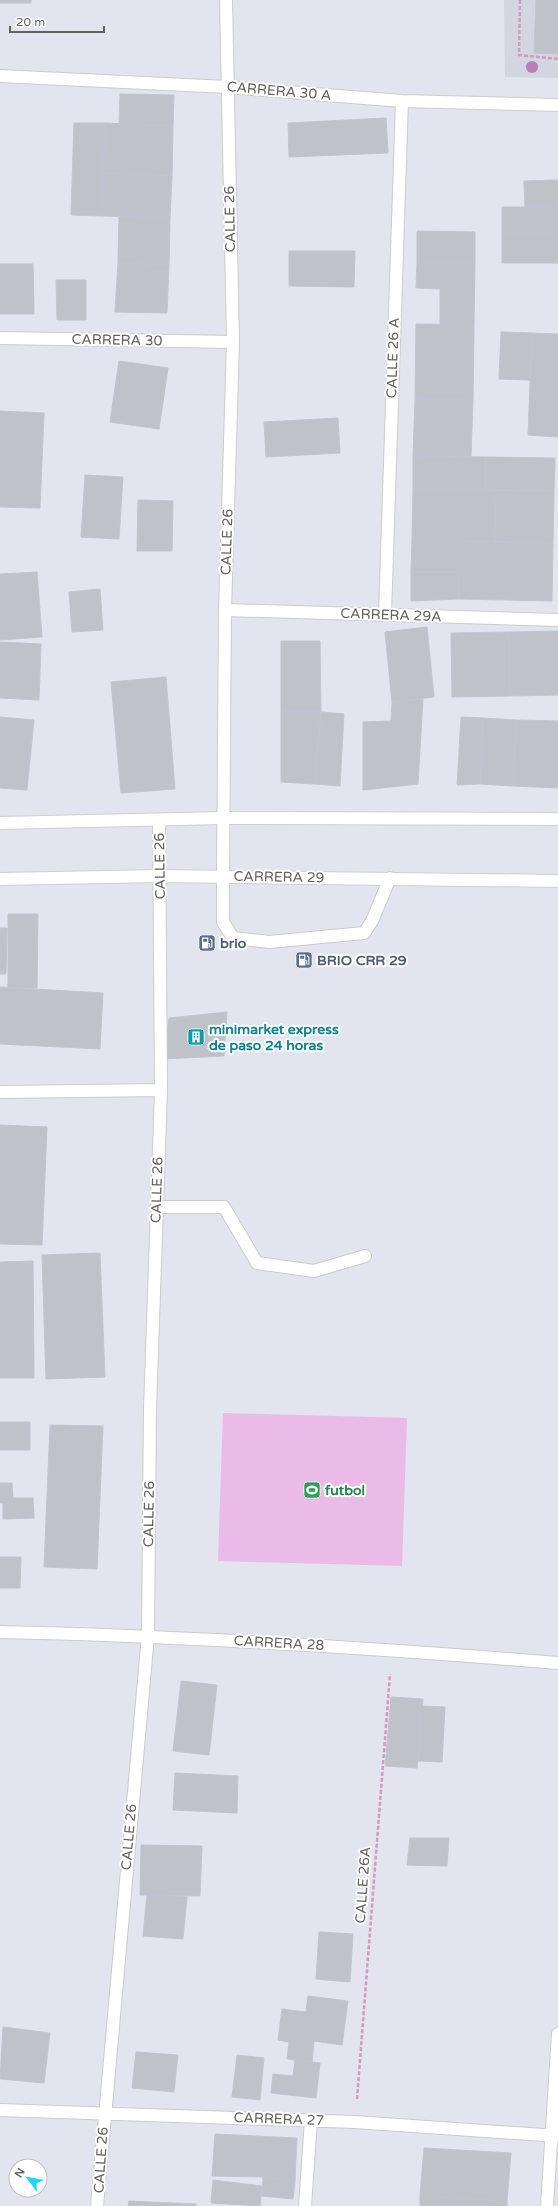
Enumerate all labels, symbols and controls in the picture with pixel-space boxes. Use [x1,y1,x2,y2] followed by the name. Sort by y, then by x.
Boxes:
[10,8,104,34] scale bar
[16,15,45,29] text: 20 m
[226,78,332,104] street label: CARRERA 30 A
[221,185,239,252] street label: CALLE 26
[383,317,403,399] street label: CALLE 26 A
[72,331,163,349] street label: CARRERA 30
[217,508,237,576] street label: CALLE 26
[340,605,442,625] street label: CARRERA 29A
[151,832,169,899] street label: CALLE 26
[234,868,324,886] street label: CARRERA 29
[197,933,217,953] fuel station icon: brio
[220,935,247,952] place label: brio
[294,950,314,970] fuel station icon: BRIO CRR 29
[317,952,407,969] place label: BRIO CRR 29
[209,1021,339,1054] place label: minimarket express de paso 24 horas
[186,1027,206,1047] building icon: minimarket express de paso 24 horas
[147,1156,167,1224] street label: CALLE 26
[140,1480,158,1547] street label: CALLE 26
[302,1480,322,1500] sports icon: futbol
[324,1482,365,1499] place label: futbol
[233,1632,325,1654] street label: CARRERA 28
[118,1803,140,1871] street label: CALLE 26
[352,1846,374,1924] street label: CALLE 26A
[233,2109,325,2129] street label: CARRERA 27
[90,2126,112,2194] street label: CALLE 26
[8,2158,48,2198] north arrow
[12,2166,28,2180] text: N

